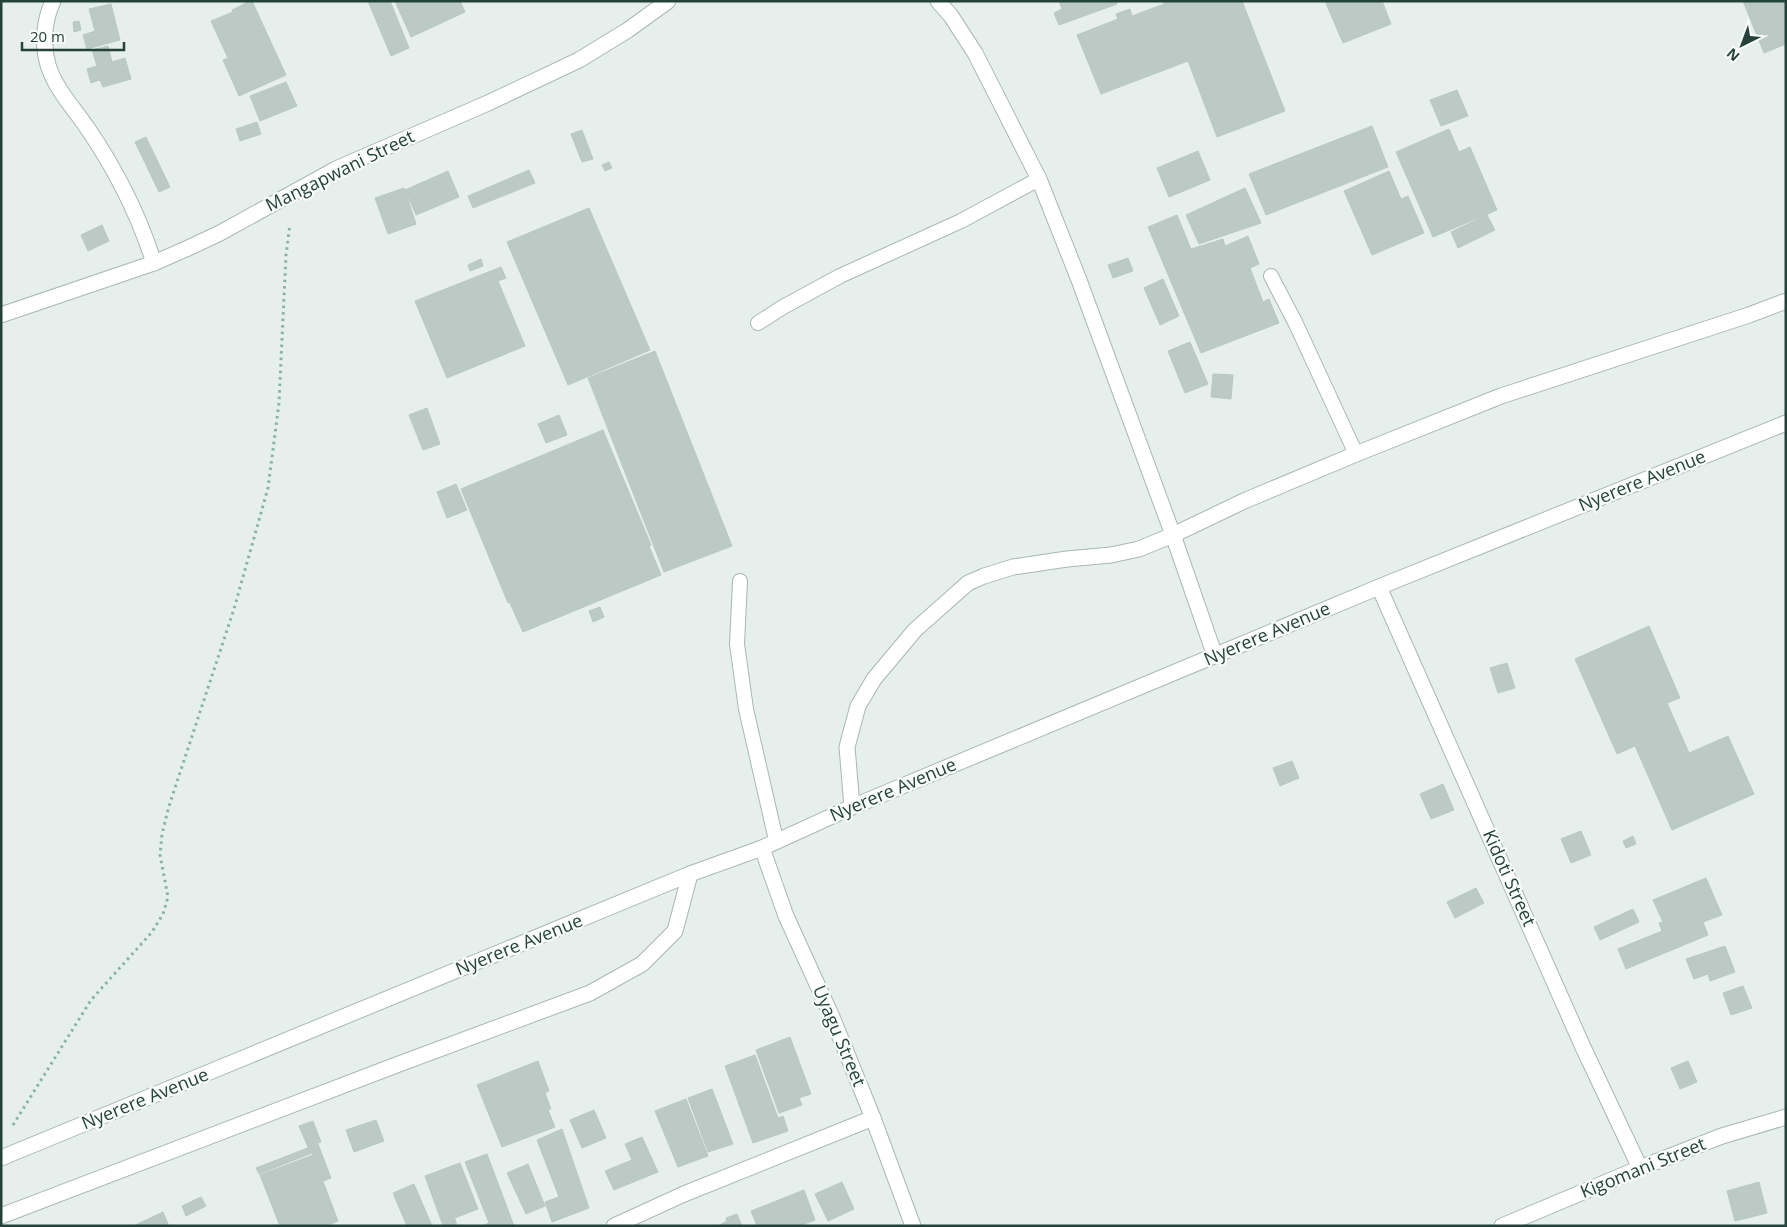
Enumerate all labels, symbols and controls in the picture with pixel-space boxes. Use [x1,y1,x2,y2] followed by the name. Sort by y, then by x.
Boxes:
[22,20,125,52] scale bar
[1717,20,1767,70] north arrow
[30,26,65,46] text: 20 m
[1722,44,1744,66] text: N
[261,124,418,217] street label: Mangapwani Street
[1575,444,1709,516] street label: Nyerere Avenue
[1200,596,1333,670] street label: Nyerere Avenue
[826,752,959,826] street label: Nyerere Avenue
[1478,826,1542,930] street label: Kidoti Street
[452,908,586,980] street label: Nyerere Avenue
[808,981,872,1090] street label: Uyagu Street
[78,1062,212,1134] street label: Nyerere Avenue
[1576,1131,1709,1203] street label: Kigomani Street

